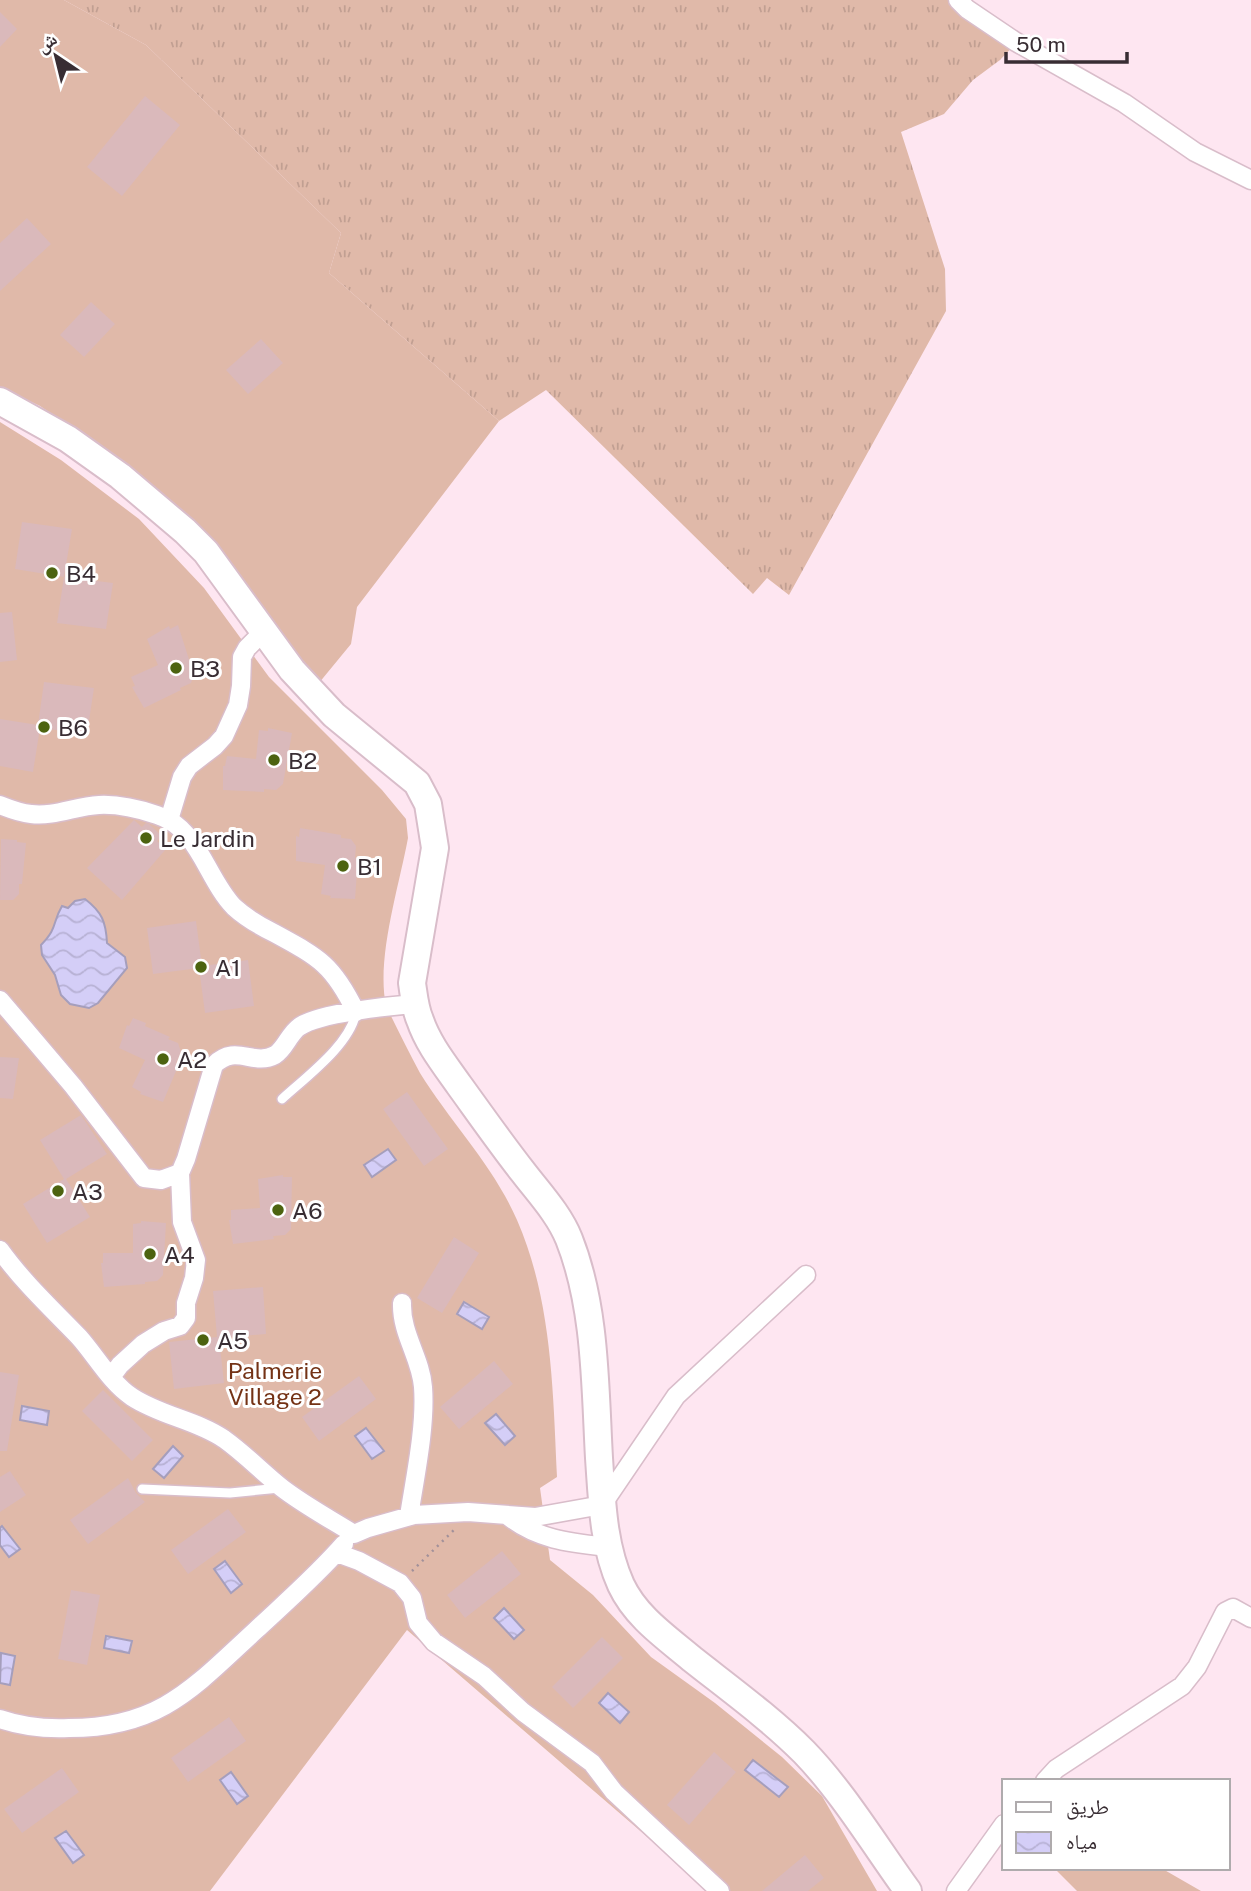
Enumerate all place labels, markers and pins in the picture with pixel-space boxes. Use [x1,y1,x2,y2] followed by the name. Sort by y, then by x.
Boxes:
[66,560,96,587] place label: B4
[44,565,60,581] marker: B4
[190,655,220,682] place label: B3
[168,660,184,676] marker: B3
[58,714,88,741] place label: B6
[36,719,52,735] marker: B6
[288,747,317,774] place label: B2
[266,752,282,768] marker: B2
[160,825,255,852] place label: Le Jardin
[138,830,154,846] marker: Le Jardin
[357,853,382,880] place label: B1
[335,858,351,874] marker: B1
[215,954,241,981] place label: A1
[193,959,209,975] marker: A1
[177,1046,207,1073] place label: A2
[155,1051,171,1067] marker: A2
[72,1178,103,1205] place label: A3
[50,1183,66,1199] marker: A3
[292,1197,323,1224] place label: A6
[270,1202,286,1218] marker: A6
[164,1241,195,1268] place label: A4
[142,1246,158,1262] marker: A4
[217,1327,248,1354] place label: A5
[195,1332,211,1348] marker: A5

